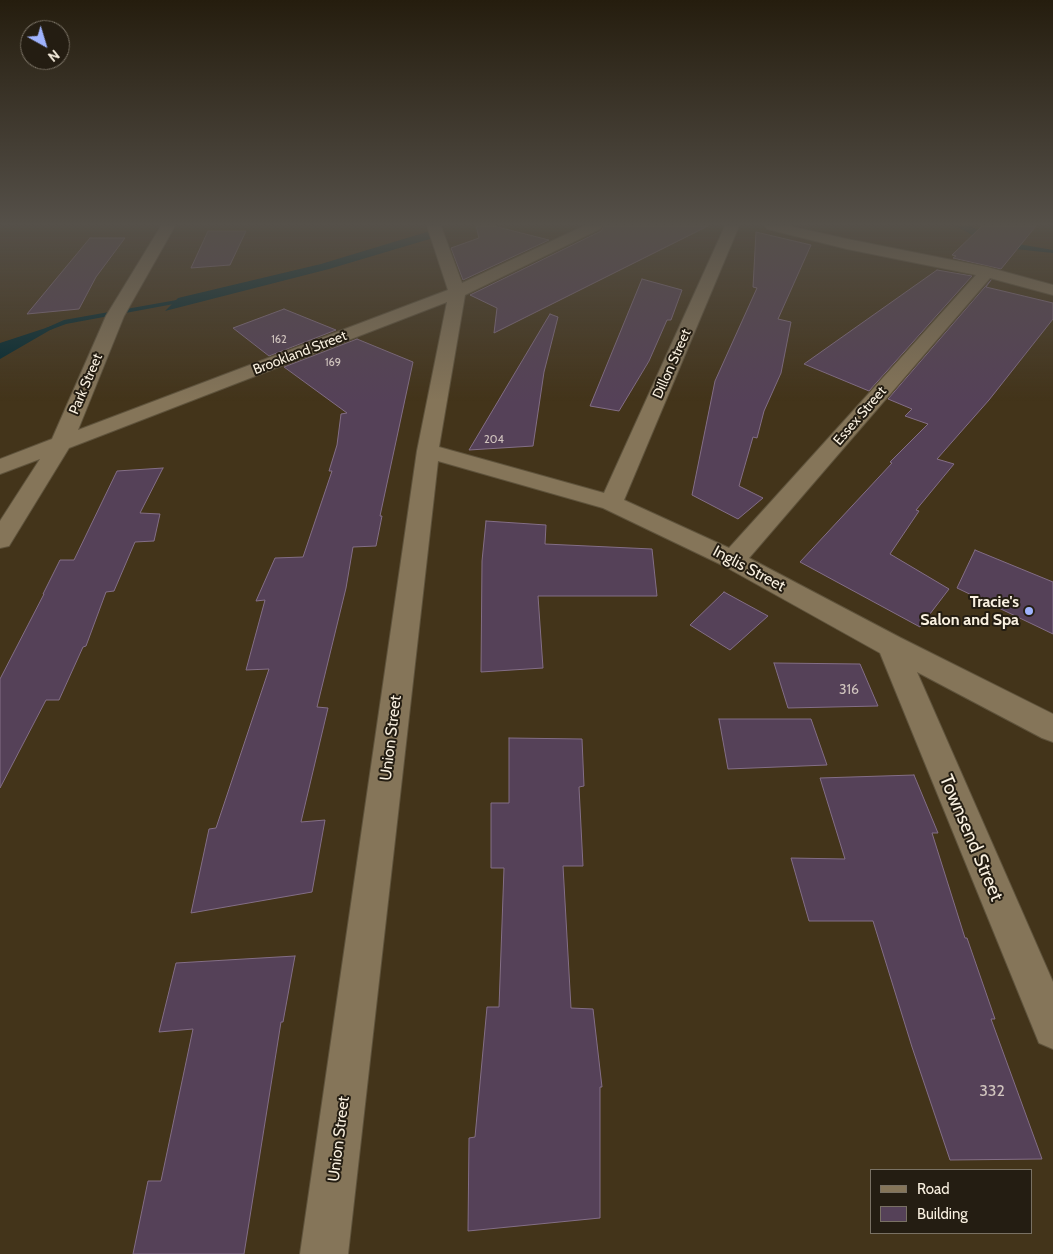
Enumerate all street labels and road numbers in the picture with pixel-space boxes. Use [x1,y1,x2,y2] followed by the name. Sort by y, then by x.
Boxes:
[251,327,349,379] street label: Brookland Street
[649,327,695,401] street label: Dillon Street
[66,351,106,417] street label: Park Street
[830,383,890,449] street label: Essex Street
[709,542,789,596] street label: Inglis Street
[376,694,406,782] street label: Union Street
[934,771,1008,905] street label: Townsend Street
[324,1095,354,1183] street label: Union Street

